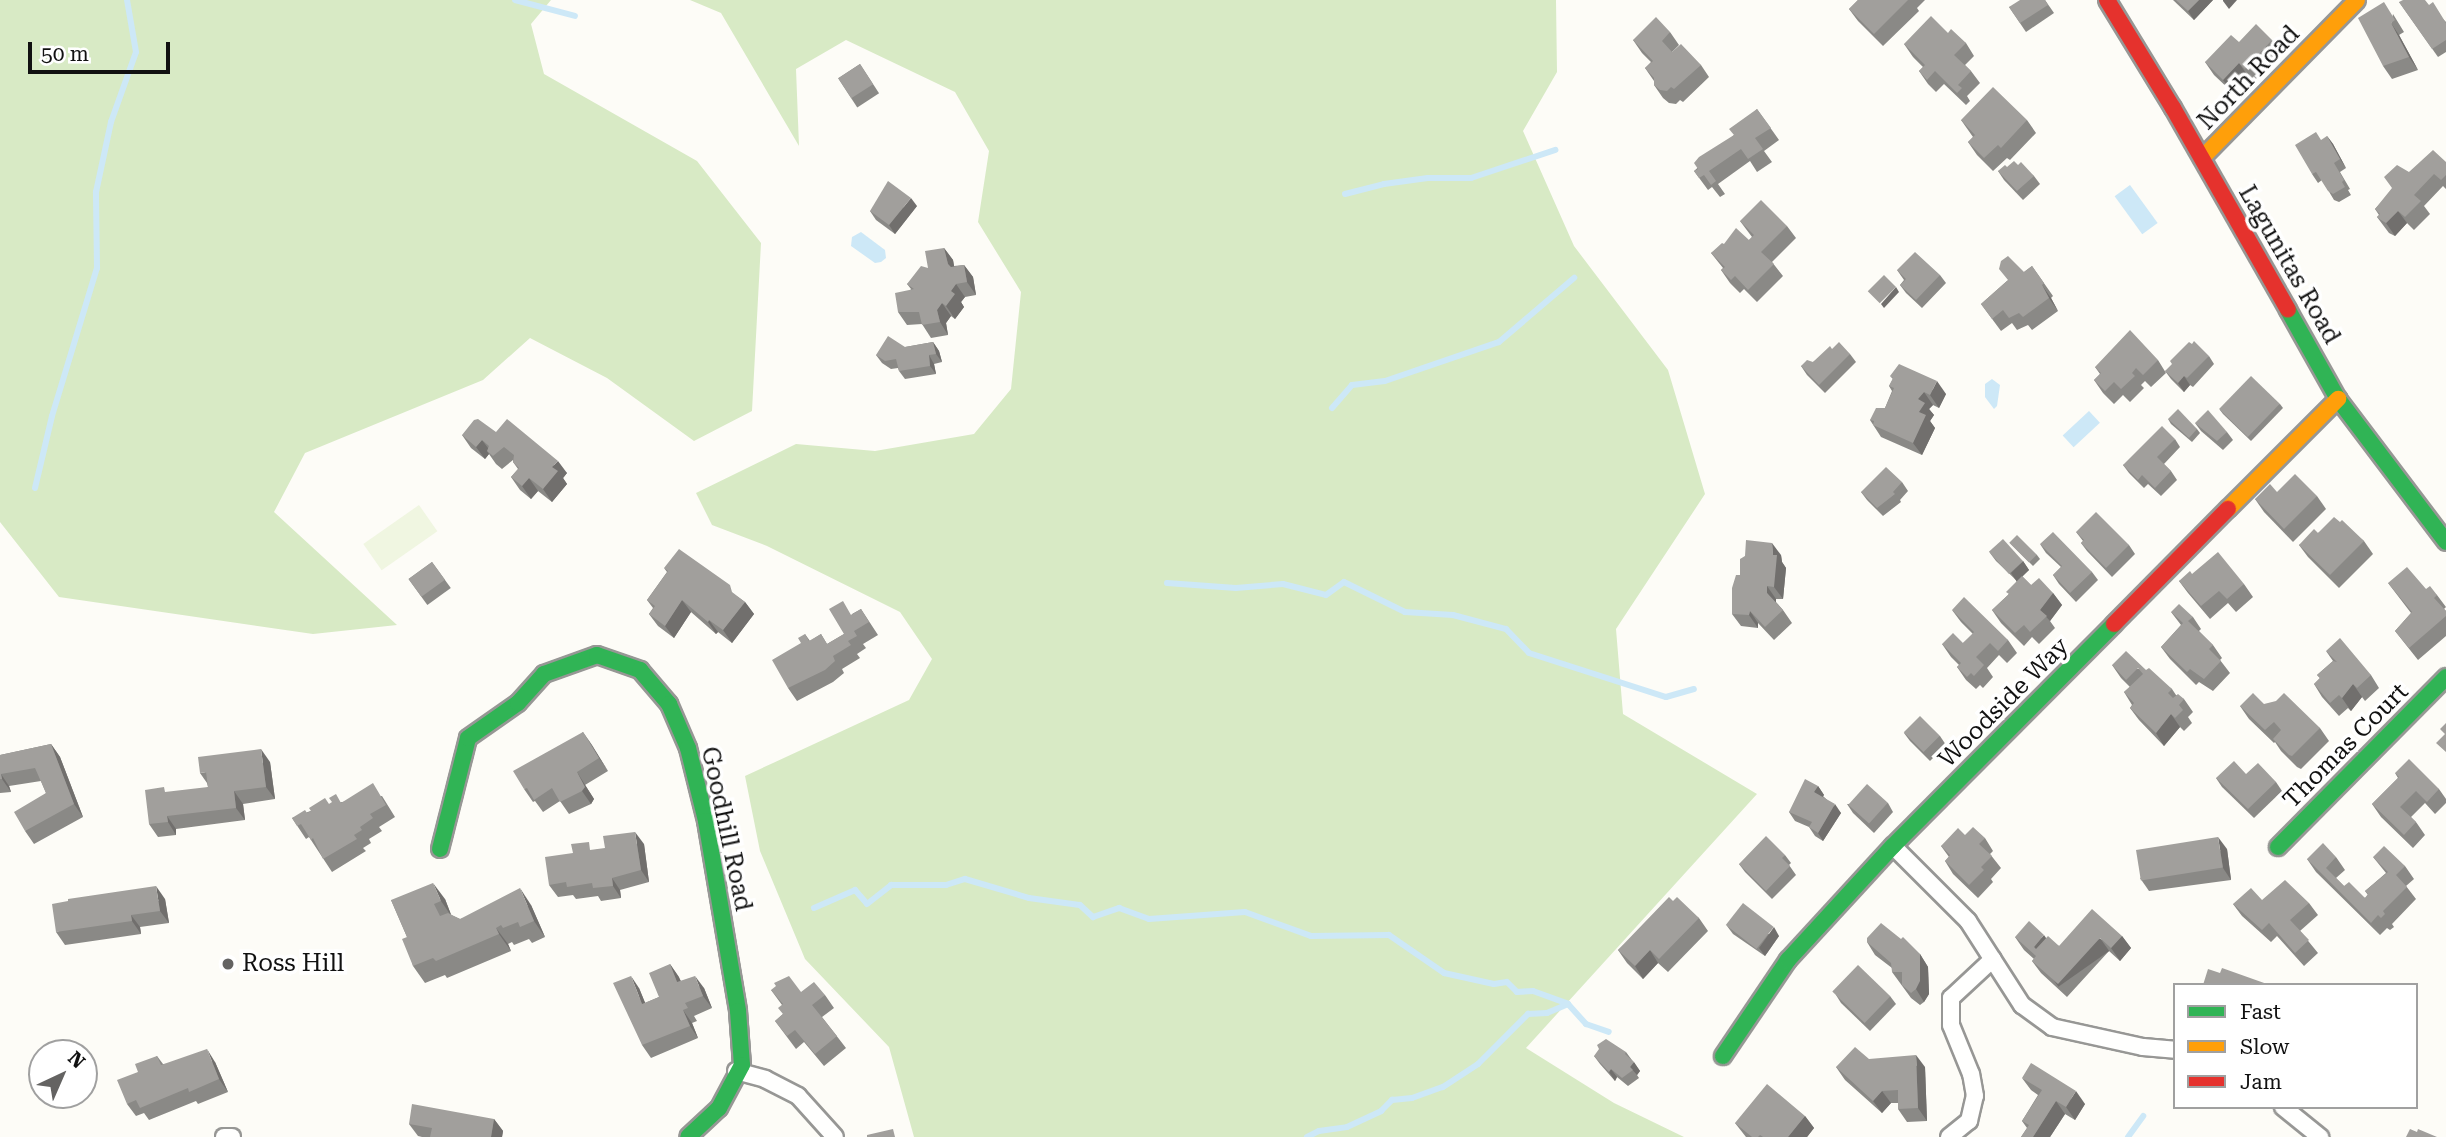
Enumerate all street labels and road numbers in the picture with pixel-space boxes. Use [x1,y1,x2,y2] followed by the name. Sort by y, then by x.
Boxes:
[2192,20,2306,136] street label: North Road
[2232,181,2346,349] street label: Lagunitas Road
[1933,632,2075,774] street label: Woodside Way
[2278,678,2414,814] street label: Thomas Court
[695,744,757,914] street label: Goodhill Road

